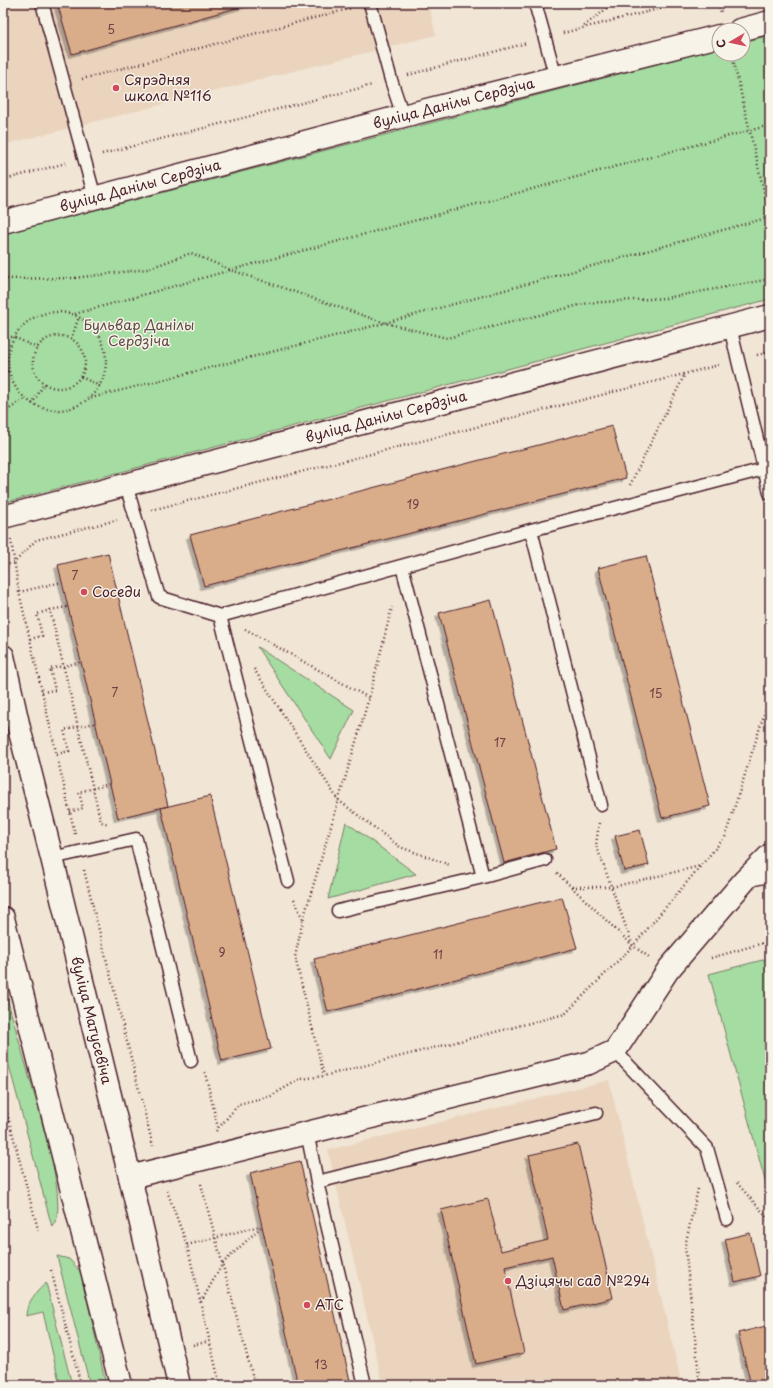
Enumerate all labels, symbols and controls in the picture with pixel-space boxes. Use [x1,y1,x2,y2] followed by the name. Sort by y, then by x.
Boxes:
[107,20,115,38] house number: 5
[711,22,751,62] north arrow
[712,38,730,49] text: С
[124,69,212,106] place label: Сярэдняя школа №116
[370,72,537,134] street label: вуліца Данілы Сердзіча
[111,83,121,93] marker: Сярэдняя школа №116
[57,154,224,217] street label: вуліца Данілы Сердзіча
[84,314,194,351] park label: Бульвар Данілы Сердзіча
[303,385,469,447] street label: вуліца Данілы Сердзіча
[407,495,419,513] house number: 19
[72,566,79,584] house number: 7
[92,581,141,602] place label: Соседи
[79,587,89,597] marker: Соседи
[112,683,119,701] house number: 7
[649,684,663,702] house number: 15
[494,733,506,751] house number: 17
[218,943,226,961] house number: 9
[433,945,443,963] house number: 11
[66,954,118,1087] street label: вуліца Матусевіча
[515,1270,650,1291] place label: Дзіцячы сад №294
[503,1276,513,1286] marker: Дзіцячы сад №294
[315,1294,344,1315] place label: АТС
[302,1300,312,1310] marker: АТС
[314,1355,328,1373] house number: 13

